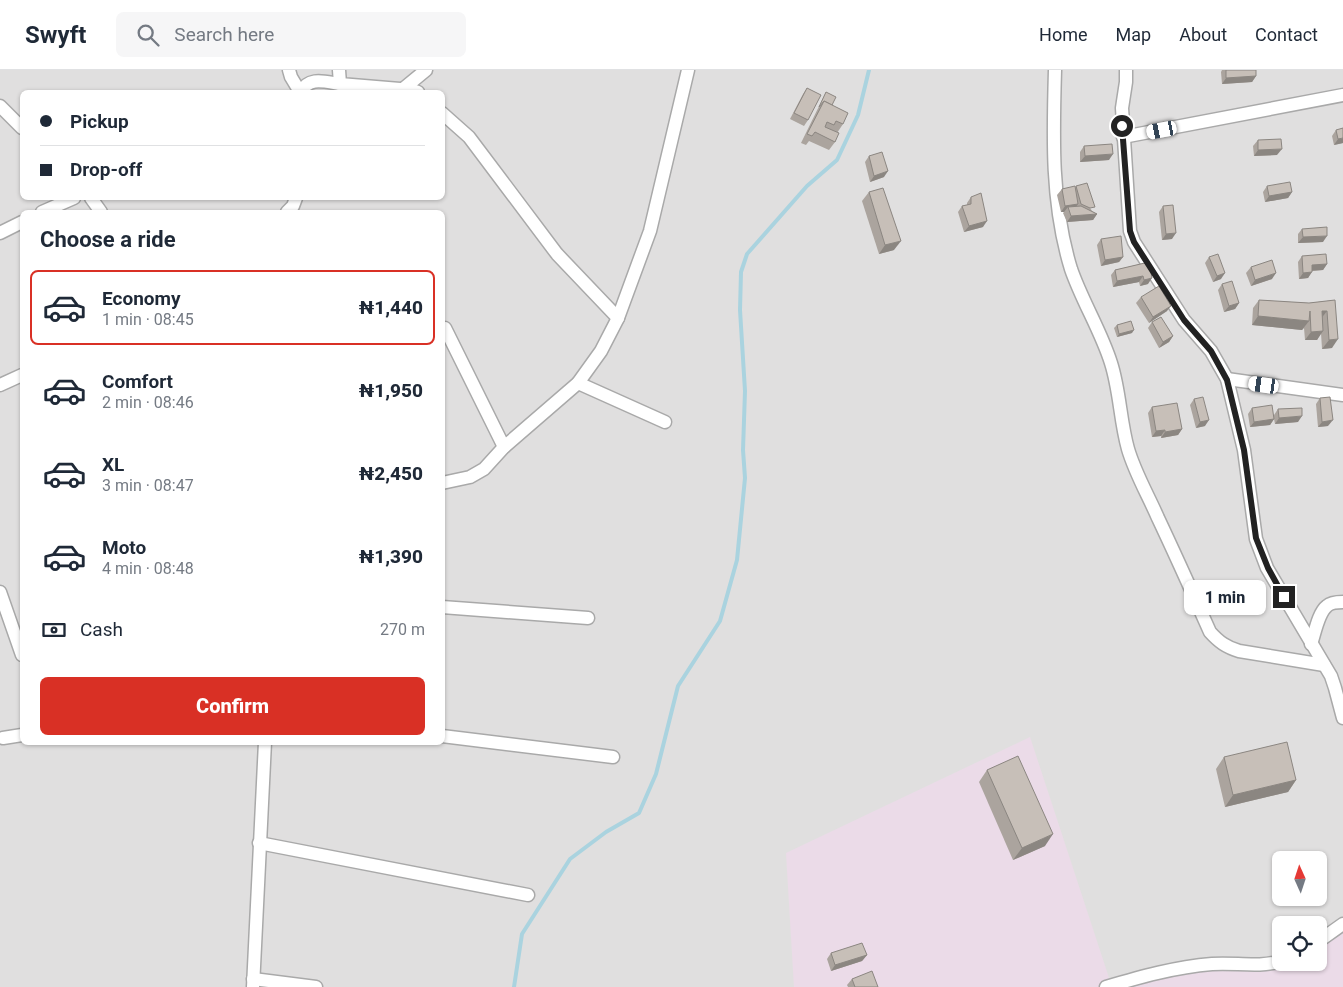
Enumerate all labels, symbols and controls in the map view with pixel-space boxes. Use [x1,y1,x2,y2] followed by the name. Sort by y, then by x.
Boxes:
[116,12,466,57] search box
[25,21,86,49] text: Swyft
[134,21,162,49] icon: search
[174,23,274,46] text: Search here
[1039,24,1088,45] text: Home
[1116,24,1151,45] text: Map
[1179,24,1227,45] text: About
[1255,24,1318,45] text: Contact
[70,110,129,133] text: Pickup
[1111,115,1133,137] route start
[1145,120,1178,140] car
[70,158,142,181] text: Drop-off
[40,227,176,252] text: Choose a ride
[42,285,87,330] icon: car
[102,287,181,310] text: Economy
[359,296,423,319] text: ₦1,440
[102,310,194,329] text: 1 min · 08:45
[42,368,87,413] icon: car
[102,370,173,393] text: Comfort
[1248,375,1279,395] car
[359,379,423,402] text: ₦1,950
[102,393,194,412] text: 2 min · 08:46
[42,451,87,496] icon: car
[102,453,124,476] text: XL
[359,462,423,485] text: ₦2,450
[102,476,194,495] text: 3 min · 08:47
[42,534,87,579] icon: car
[102,536,146,559] text: Moto
[359,545,423,568] text: ₦1,390
[102,559,194,578] text: 4 min · 08:48
[1184,580,1266,614] callout: 1 min
[1273,586,1295,608] route end
[1205,588,1245,607] text: 1 min
[40,616,68,644] icon: cash
[80,618,123,641] text: Cash
[380,620,425,639] text: 270 m
[40,677,425,735] button: Confirm
[1272,851,1328,906] north arrow
[1272,851,1327,971] map controls
[1272,916,1327,971] button: locate

